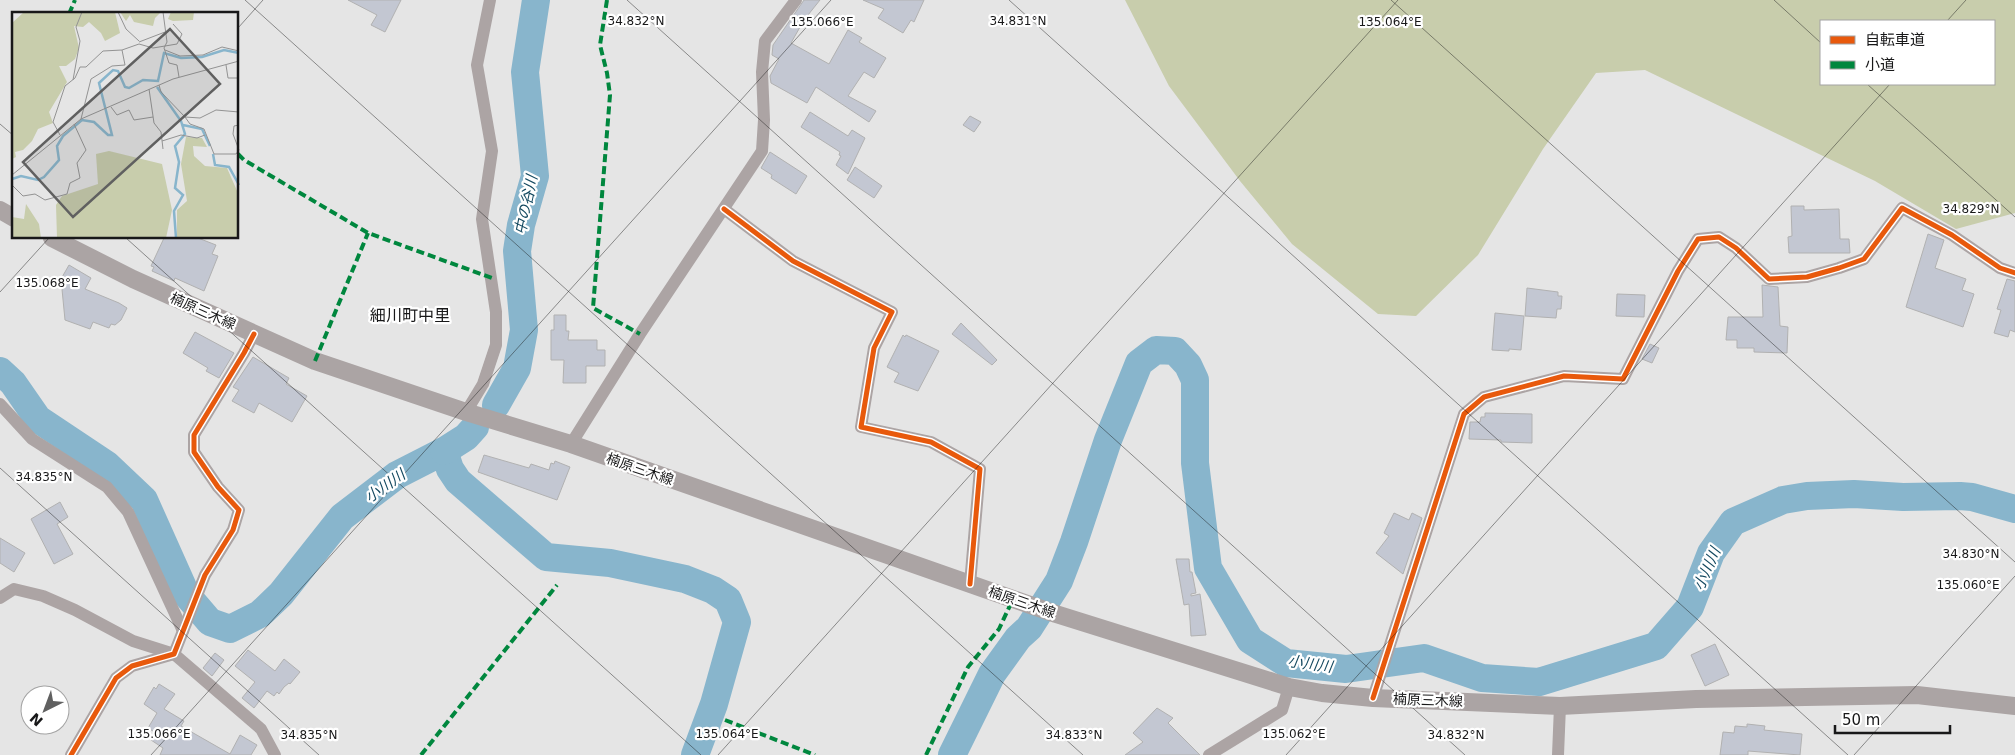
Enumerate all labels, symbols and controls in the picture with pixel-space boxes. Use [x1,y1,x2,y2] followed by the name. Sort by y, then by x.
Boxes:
[12,12,239,239] inset map
[608,14,664,28] text: 34.832°N
[990,14,1046,28] text: 34.831°N
[790,15,854,29] text: 135.066°E
[1358,15,1422,29] text: 135.064°E
[1820,20,1995,85] legend
[1865,31,1925,49] text: 自転車道
[1865,56,1895,74] text: 小道
[511,172,541,236] water label: 中の谷川
[1943,202,1999,216] text: 34.829°N
[15,276,79,290] text: 135.068°E
[168,289,238,333] street label: 楠原三木線
[370,306,450,325] district label: 細川町中里
[604,450,676,488] street label: 楠原三木線
[361,465,410,506] water label: 小川川
[16,470,72,484] text: 34.835°N
[1690,543,1725,593] water label: 小川川
[1943,547,1999,561] text: 34.830°N
[1936,578,2000,592] text: 135.060°E
[986,583,1058,621] street label: 楠原三木線
[1286,652,1336,676] water label: 小川川
[20,685,70,735] north arrow
[1393,691,1463,709] street label: 楠原三木線
[1835,702,1950,734] scale bar
[27,710,46,730] text: N
[1842,711,1880,729] text: 50 m
[127,727,191,741] text: 135.066°E
[695,727,759,741] text: 135.064°E
[1262,727,1326,741] text: 135.062°E
[281,728,337,742] text: 34.835°N
[1046,728,1102,742] text: 34.833°N
[1428,728,1484,742] text: 34.832°N

